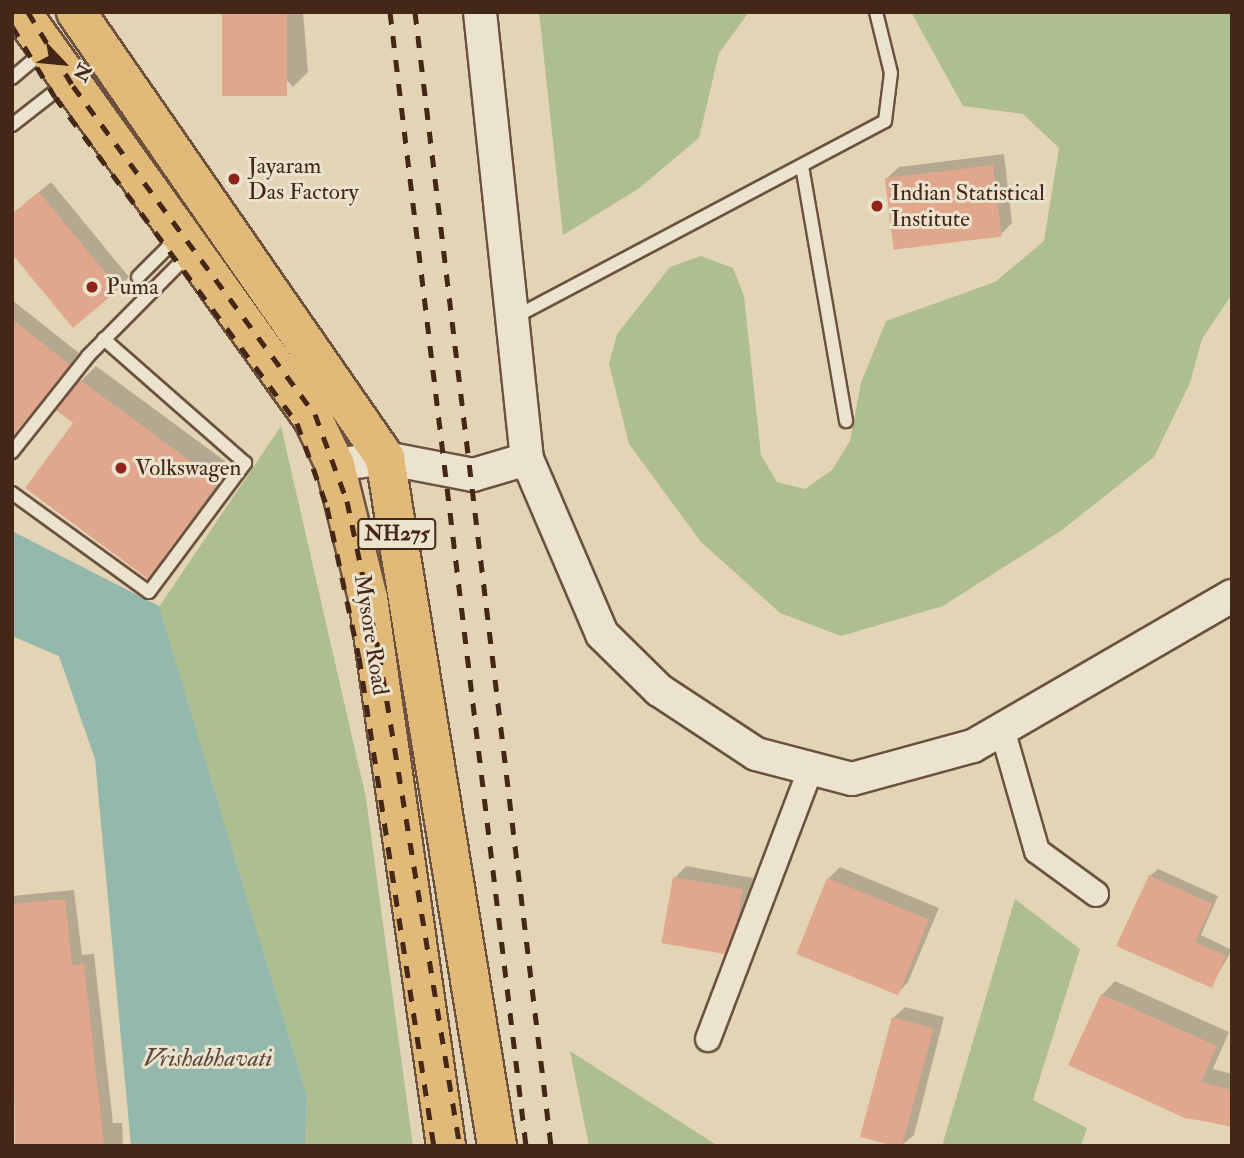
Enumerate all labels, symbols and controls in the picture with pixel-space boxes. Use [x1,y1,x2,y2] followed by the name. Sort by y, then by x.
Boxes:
[28,28,98,98] north arrow
[67,59,96,85] text: N
[248,152,359,206] place label: Jayaram Das Factory
[226,171,242,187] marker: Jayaram Das Factory
[891,179,1045,233] place label: Indian Statistical Institute
[869,198,885,214] marker: Indian Statistical Institute
[106,273,159,301] place label: Puma
[84,279,100,295] marker: Puma
[135,454,241,482] place label: Volkswagen
[113,460,129,476] marker: Volkswagen
[357,516,437,552] road number: NH275
[348,573,394,697] street label: Mysore Road
[144,1045,272,1073] water label: Vrishabhavati

